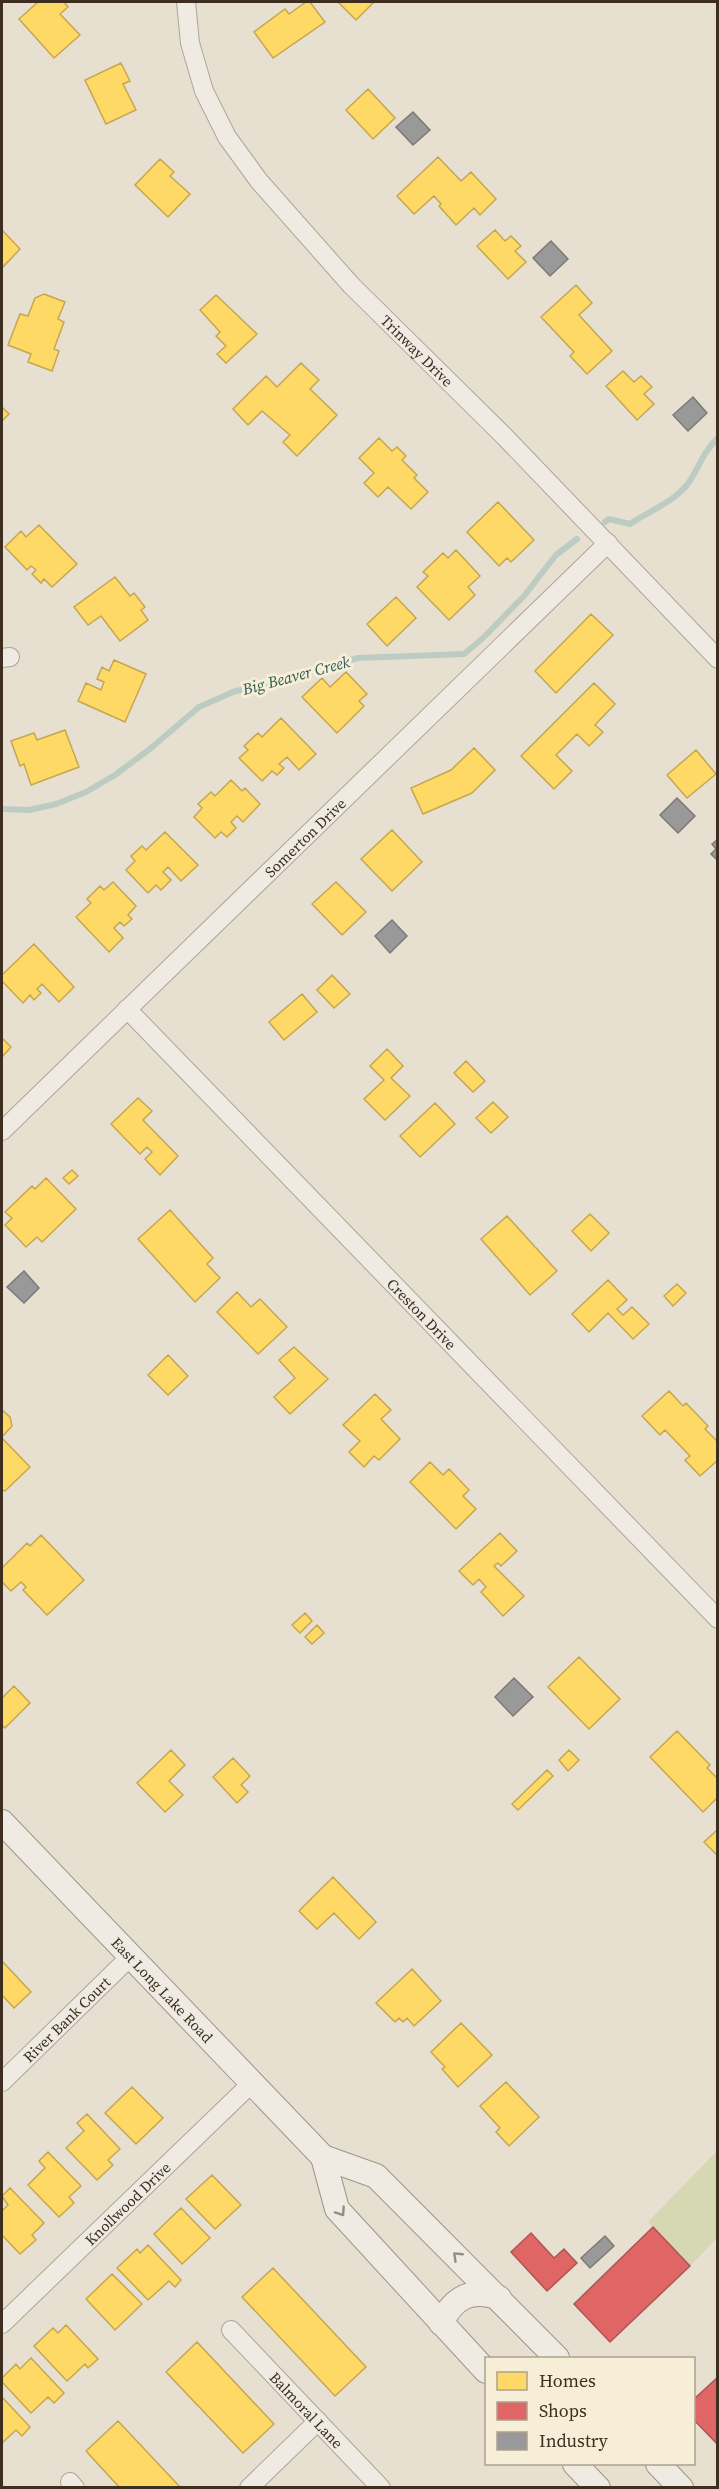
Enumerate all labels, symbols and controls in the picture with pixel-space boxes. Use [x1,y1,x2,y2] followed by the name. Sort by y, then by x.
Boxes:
[376,310,458,391] street label: Trinway Drive
[239,650,353,700] water label: Big Beaver Creek
[260,793,350,881] street label: Somerton Drive
[383,1273,462,1354] street label: Creston Drive
[107,1932,218,2047] street label: East Long Lake Road
[18,1972,115,2067] street label: River Bank Court
[80,2157,175,2250] street label: Knollwood Drive
[334,2205,345,2216] one-way arrow
[454,2253,465,2264] one-way arrow
[485,2357,695,2465] legend
[265,2367,348,2453] street label: Balmoral Lane
[539,2368,596,2393] text: Homes
[539,2398,587,2423] text: Shops
[539,2428,609,2453] text: Industry

